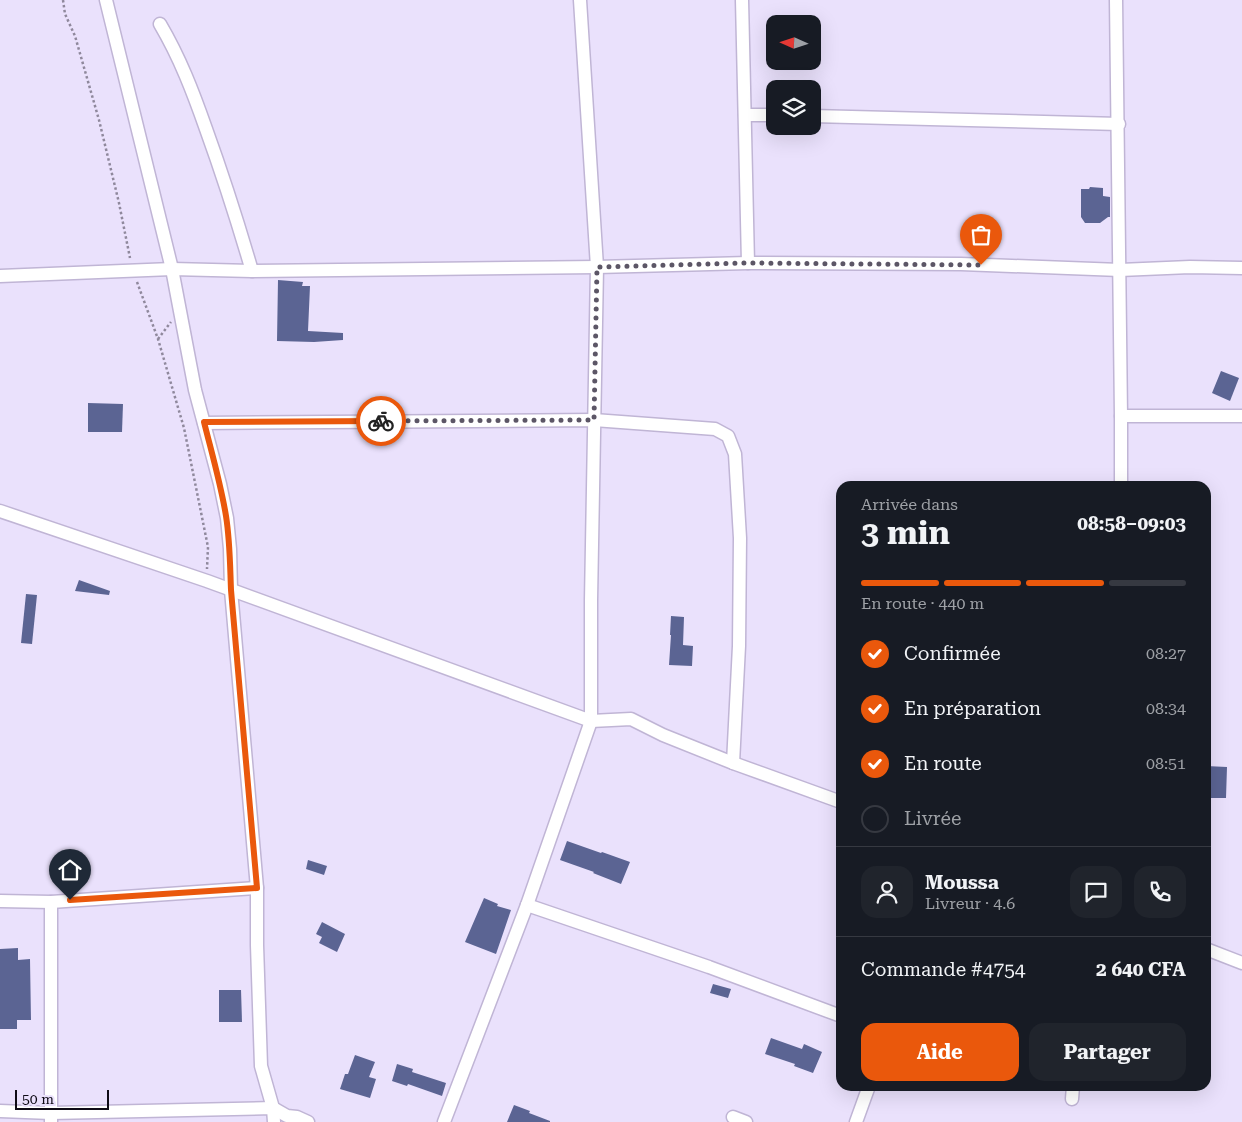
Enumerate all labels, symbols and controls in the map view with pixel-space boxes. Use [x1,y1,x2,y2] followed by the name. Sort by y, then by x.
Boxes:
[766,15,821,70] north arrow
[766,15,821,135] map controls
[766,80,821,135] button: layers
[960,214,1002,265] pin
[967,221,995,249] icon: bag
[356,396,406,446] courier
[367,407,395,435] icon: bike
[861,495,958,514] text: Arrivée dans
[1077,512,1186,535] text: 08:58–09:03
[861,514,950,552] text: 3 min
[861,594,984,613] text: En route · 440 m
[861,640,889,668] icon: check
[904,642,1001,665] text: Confirmée
[1146,644,1186,663] text: 08:27
[861,695,889,723] icon: check
[904,697,1041,720] text: En préparation
[1146,699,1186,718] text: 08:34
[861,750,889,778] icon: check
[904,752,982,775] text: En route
[1146,754,1186,773] text: 08:51
[904,807,961,830] text: Livrée
[49,849,91,900] pin
[56,856,84,884] icon: home
[861,866,913,918] button: person
[1070,866,1122,918] button: chat
[1134,866,1186,918] button: phone
[925,871,999,894] text: Moussa
[925,894,1015,913] text: Livreur · 4.6
[861,958,1026,981] text: Commande #4754
[1096,958,1186,981] text: 2 640 CFA
[861,1023,1019,1081] button: Aide
[1029,1023,1186,1081] button: Partager
[15,1087,109,1110] scale bar
[22,1091,54,1107] text: 50 m

